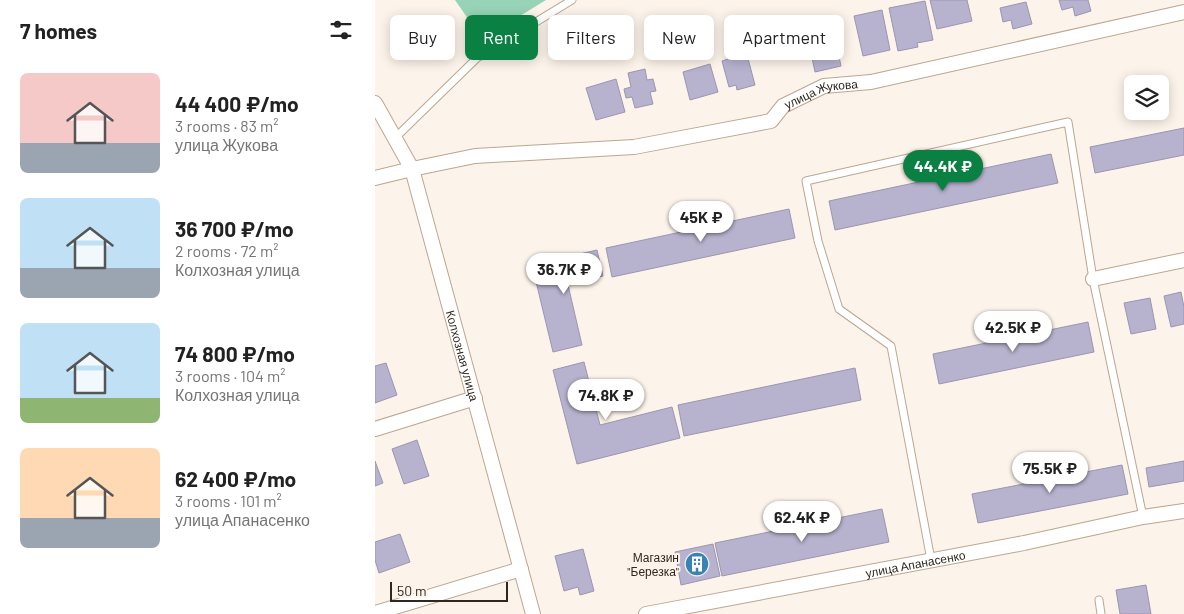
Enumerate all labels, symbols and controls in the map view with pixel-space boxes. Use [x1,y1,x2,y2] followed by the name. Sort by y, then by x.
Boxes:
[390,15,455,60] chip: Buy
[465,15,538,60] chip: Rent
[548,15,634,60] chip: Filters
[644,15,714,60] chip: New
[724,15,844,60] chip: Apartment
[327,16,355,44] icon: filters
[20,18,97,43] text: 7 homes
[1124,75,1169,120] map controls
[1124,75,1169,120] button: layers
[782,76,859,112] street label: улица Жукова
[175,91,299,116] text: 44 400 ₽/mo
[60,93,120,153] icon: home
[175,116,279,135] text: 3 rooms · 83 m²
[175,135,278,154] text: улица Жукова
[897,150,989,192] pin: 44.4K ₽
[914,156,972,175] text: 44.4K ₽
[666,200,736,243] pin: 45K ₽
[680,207,722,226] text: 45K ₽
[175,216,294,241] text: 36 700 ₽/mo
[60,218,120,278] icon: home
[175,241,278,260] text: 2 rooms · 72 m²
[518,252,610,295] pin: 36.7K ₽
[537,259,591,278] text: 36.7K ₽
[175,260,300,279] text: Колхозная улица
[444,309,482,403] street label: Колхозная улица
[967,310,1059,353] pin: 42.5K ₽
[985,317,1041,336] text: 42.5K ₽
[175,341,295,366] text: 74 800 ₽/mo
[60,343,120,403] icon: home
[175,366,285,385] text: 3 rooms · 104 m²
[560,378,652,421] pin: 74.8K ₽
[175,385,300,404] text: Колхозная улица
[578,385,634,404] text: 74.8K ₽
[1004,452,1096,494] pin: 75.5K ₽
[1023,458,1077,477] text: 75.5K ₽
[175,466,296,491] text: 62 400 ₽/mo
[60,468,120,528] icon: home
[175,491,282,510] text: 3 rooms · 101 m²
[756,500,848,543] pin: 62.4K ₽
[774,507,830,526] text: 62.4K ₽
[175,510,310,529] text: улица Апанасенко
[864,547,967,581] street label: улица Апанасенко
[627,550,679,579] place label: Магазин "Березка"
[684,551,710,577] building icon: Магазин "Березка"
[390,579,507,602] scale bar
[397,582,426,599] text: 50 m

